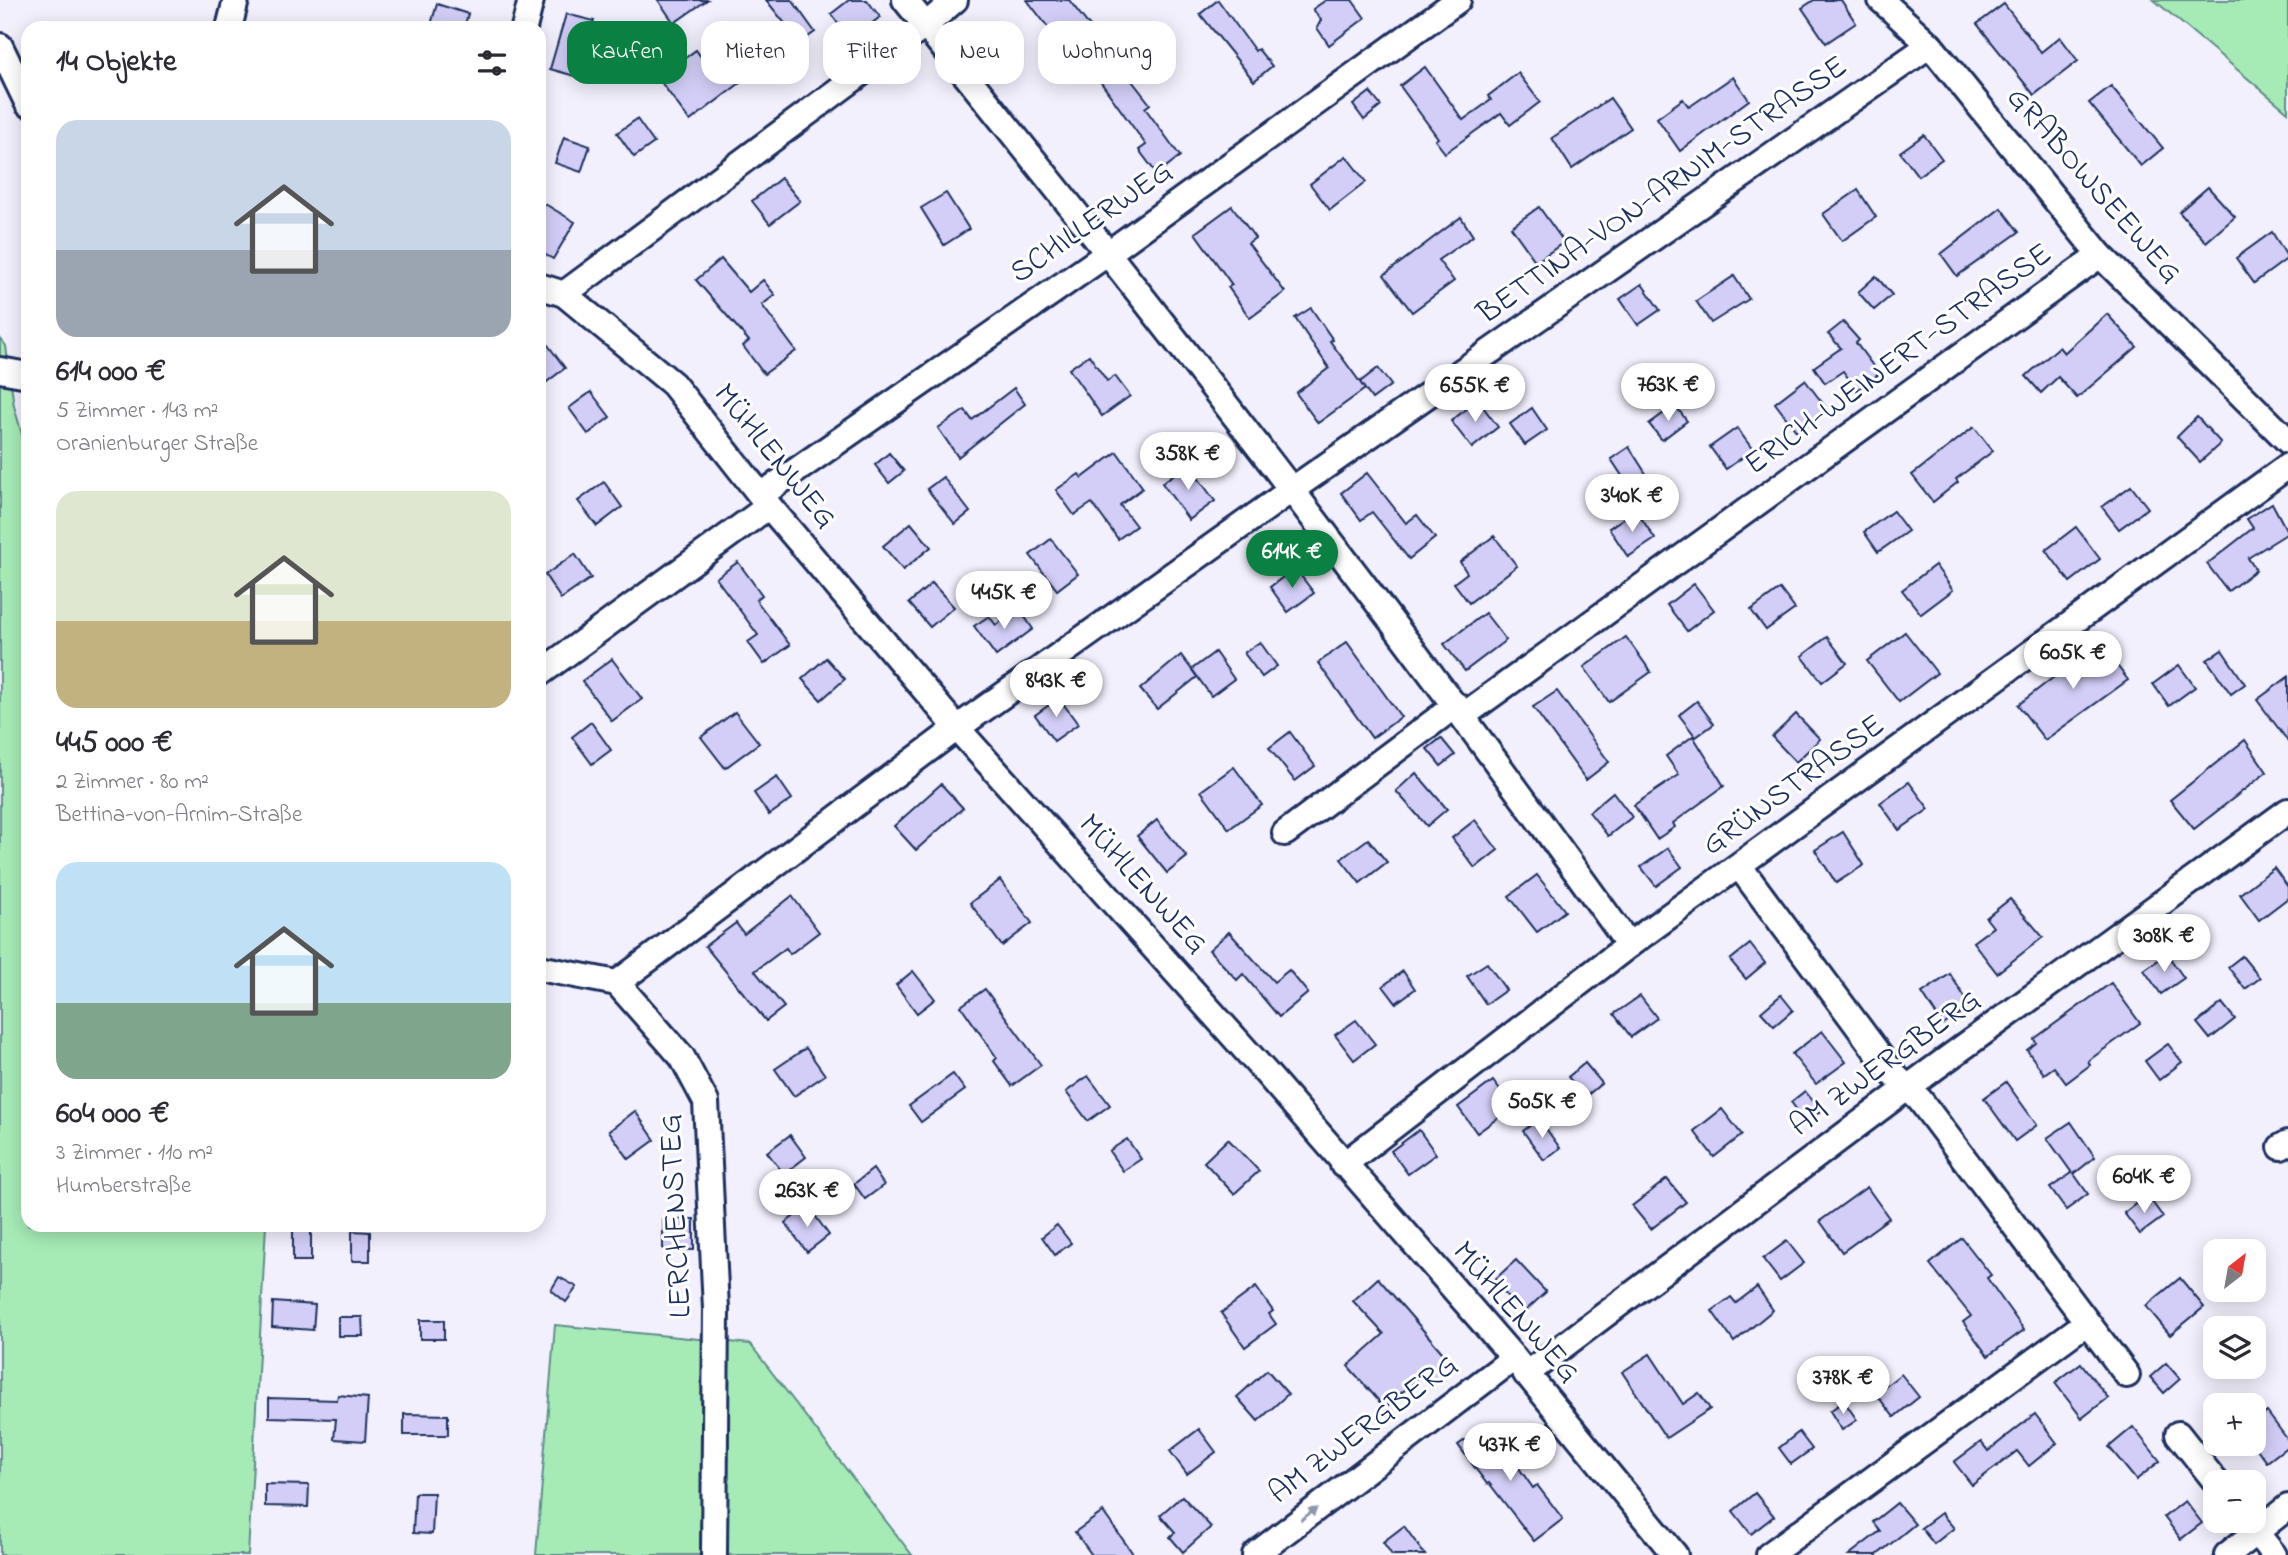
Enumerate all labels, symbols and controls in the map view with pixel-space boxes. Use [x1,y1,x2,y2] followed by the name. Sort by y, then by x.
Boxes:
[567,21,687,84] chip: Kaufen
[701,21,809,84] chip: Mieten
[823,21,921,84] chip: Filter
[935,21,1024,84] chip: Neu
[1038,21,1176,84] chip: Wohnung
[56,41,176,85] text: 14 Objekte
[473,44,511,82] icon: filters
[1467,45,1858,338] street label: BETTINA-VON-ARNIM-STRASSE
[1994,77,2192,295] street label: GRABOWSEEWEG
[1001,149,1183,297] street label: SCHILLERWEG
[221,166,347,292] icon: home
[1735,232,2063,488] street label: ERICH-WEINERT-STRASSE
[56,351,166,395] text: 614 000 €
[1418,364,1532,424] pin: 655K €
[1611,364,1725,423] pin: 763K €
[1637,369,1699,402] text: 763K €
[1440,370,1510,403] text: 655K €
[701,374,847,540] street label: MÜHLENWEG
[56,395,218,428] text: 5 Zimmer · 143 m²
[56,428,258,461] text: Oranienburger Straße
[1131,433,1245,492] pin: 358K €
[1156,438,1220,471] text: 358K €
[1575,475,1689,534] pin: 340K €
[1601,480,1663,513] text: 340K €
[1235,530,1349,590] pin: 614K €
[1262,536,1322,569] text: 614K €
[221,537,347,663] icon: home
[947,572,1061,631] pin: 445K €
[971,577,1037,610] text: 445K €
[2016,632,2130,691] pin: 605K €
[2040,637,2106,670] text: 605K €
[999,660,1113,719] pin: 843K €
[1026,665,1086,698] text: 843K €
[1693,703,1895,869] street label: GRÜNSTRASSE
[56,722,173,766] text: 445 000 €
[56,766,209,799] text: 2 Zimmer · 80 m²
[56,799,302,832] text: Bettina-von-Arnim-Straße
[1066,804,1218,966] street label: MÜHLENWEG
[221,908,347,1034] icon: home
[2107,914,2221,974] pin: 308K €
[2134,920,2195,953] text: 308K €
[1781,978,1991,1150] street label: AM ZWERGBERG
[1485,1080,1599,1140] pin: 505K €
[1507,1086,1577,1119] text: 505K €
[56,1093,169,1137] text: 604 000 €
[648,1113,706,1319] street label: LERCHENSTEG
[56,1137,213,1170] text: 3 Zimmer · 110 m²
[2087,1156,2201,1215] pin: 604K €
[2113,1161,2175,1194] text: 604K €
[56,1170,191,1203] text: Humberstraße
[750,1170,864,1229] pin: 263K €
[775,1175,839,1208] text: 263K €
[1440,1231,1590,1395] street label: MÜHLENWEG
[2203,1239,2266,1302] north arrow
[2203,1239,2266,1533] map controls
[2203,1316,2266,1379] button: layers
[1259,1343,1469,1517] street label: AM ZWERGBERG
[1786,1356,1900,1416] pin: 378K €
[1813,1362,1873,1395] text: 378K €
[2203,1393,2266,1456] button: +
[1453,1424,1567,1483] pin: 437K €
[1479,1429,1541,1462] text: 437K €
[2203,1470,2266,1533] button: −
[1300,1507,1318,1521] one-way arrow

